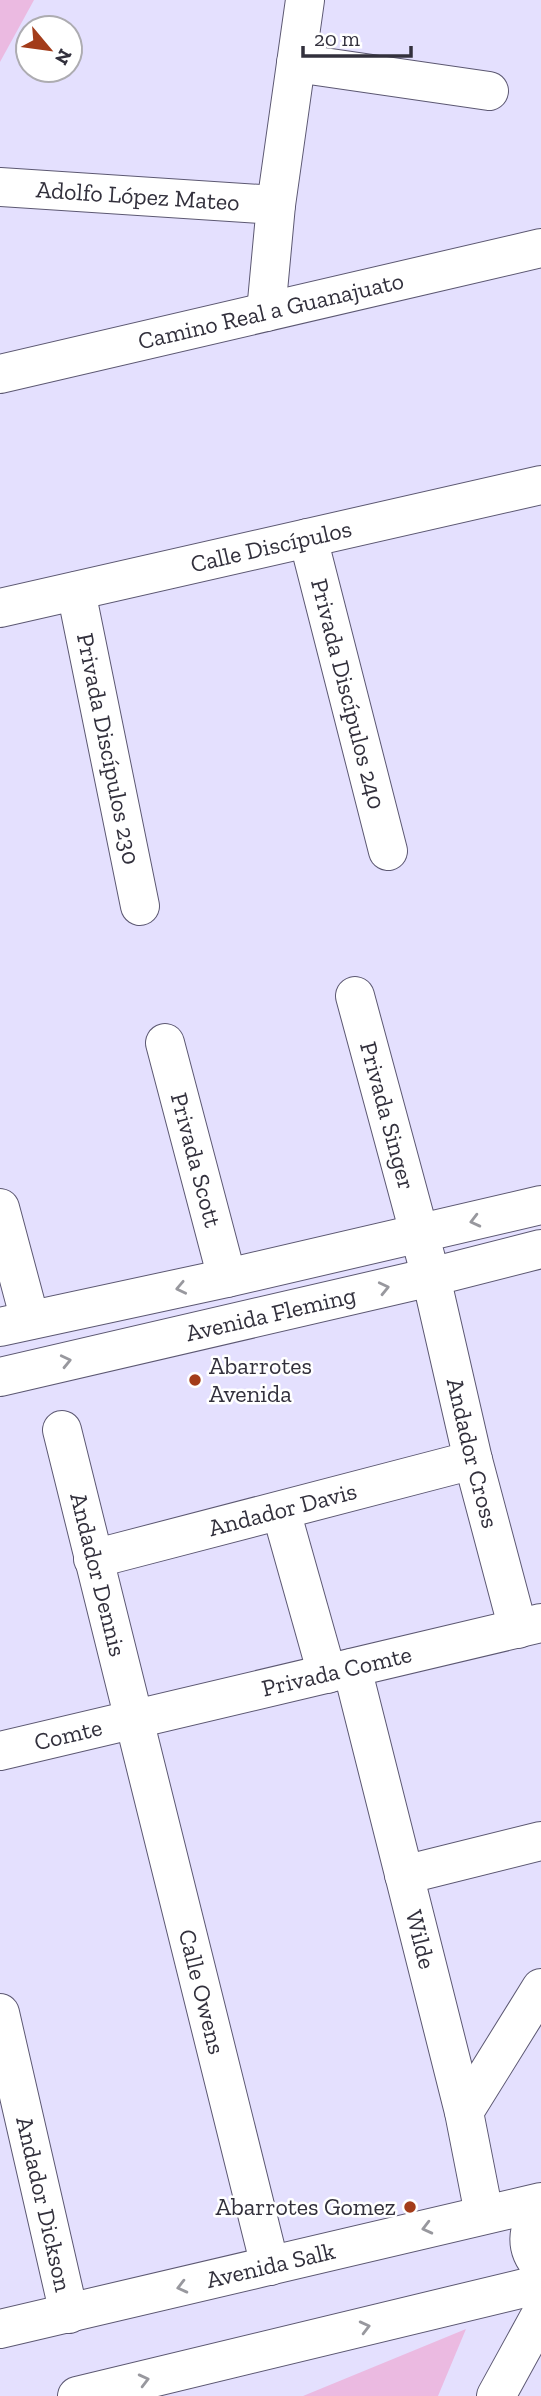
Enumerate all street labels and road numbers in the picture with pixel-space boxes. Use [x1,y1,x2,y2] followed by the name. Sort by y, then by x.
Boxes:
[35,174,240,217] street label: Adolfo López Mateo
[135,266,406,355] street label: Camino Real a Guanajuato
[188,514,354,578] street label: Calle Discípulos
[305,576,392,812] street label: Privada Discípulos 240
[71,630,146,867] street label: Privada Discípulos 230
[354,1038,422,1193] street label: Privada Singer
[165,1089,228,1231] street label: Privada Scott
[183,1280,359,1347] street label: Avenida Fleming
[441,1375,506,1531] street label: Andador Cross
[205,1476,360,1542] street label: Andador Davis
[64,1490,133,1659] street label: Andador Dennis
[259,1639,414,1703] street label: Privada Comte
[31,1712,105,1756] street label: Comte
[400,1907,442,1972] street label: Wilde
[173,1926,232,2057] street label: Calle Owens
[10,2114,78,2294] street label: Andador Dickson
[203,2236,338,2294] street label: Avenida Salk

